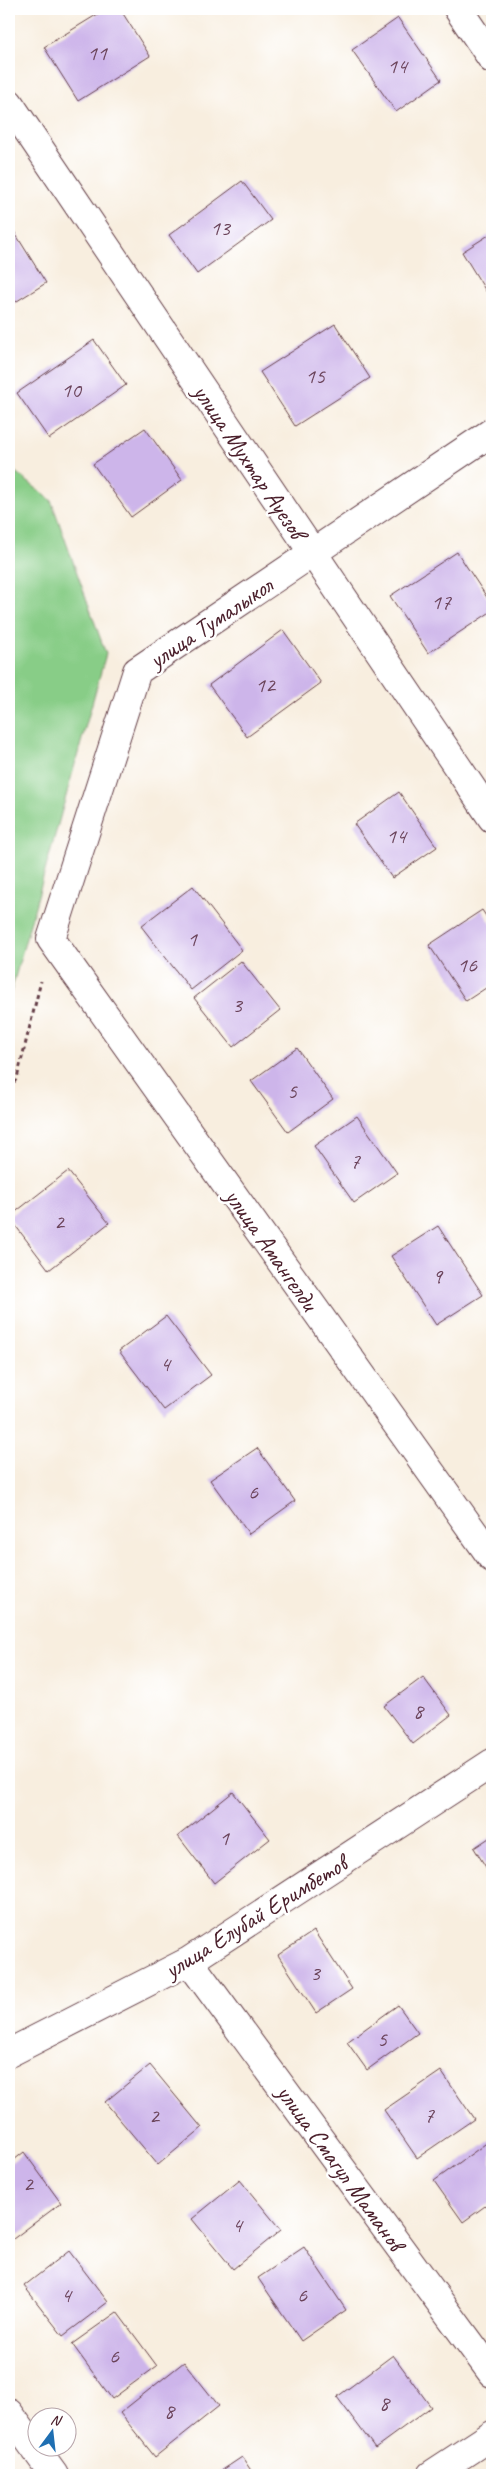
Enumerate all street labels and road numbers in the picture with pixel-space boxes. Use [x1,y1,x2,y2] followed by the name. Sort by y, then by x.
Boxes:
[185,376,316,550] street label: улица Мухтар Ауезов
[141,569,280,677] street label: улица Тумалыкол
[216,1181,326,1319] street label: улица Амангелди
[157,1845,357,1987] street label: улица Елубай Еримбетов
[268,2077,414,2261] street label: улица Смагул Маманов

